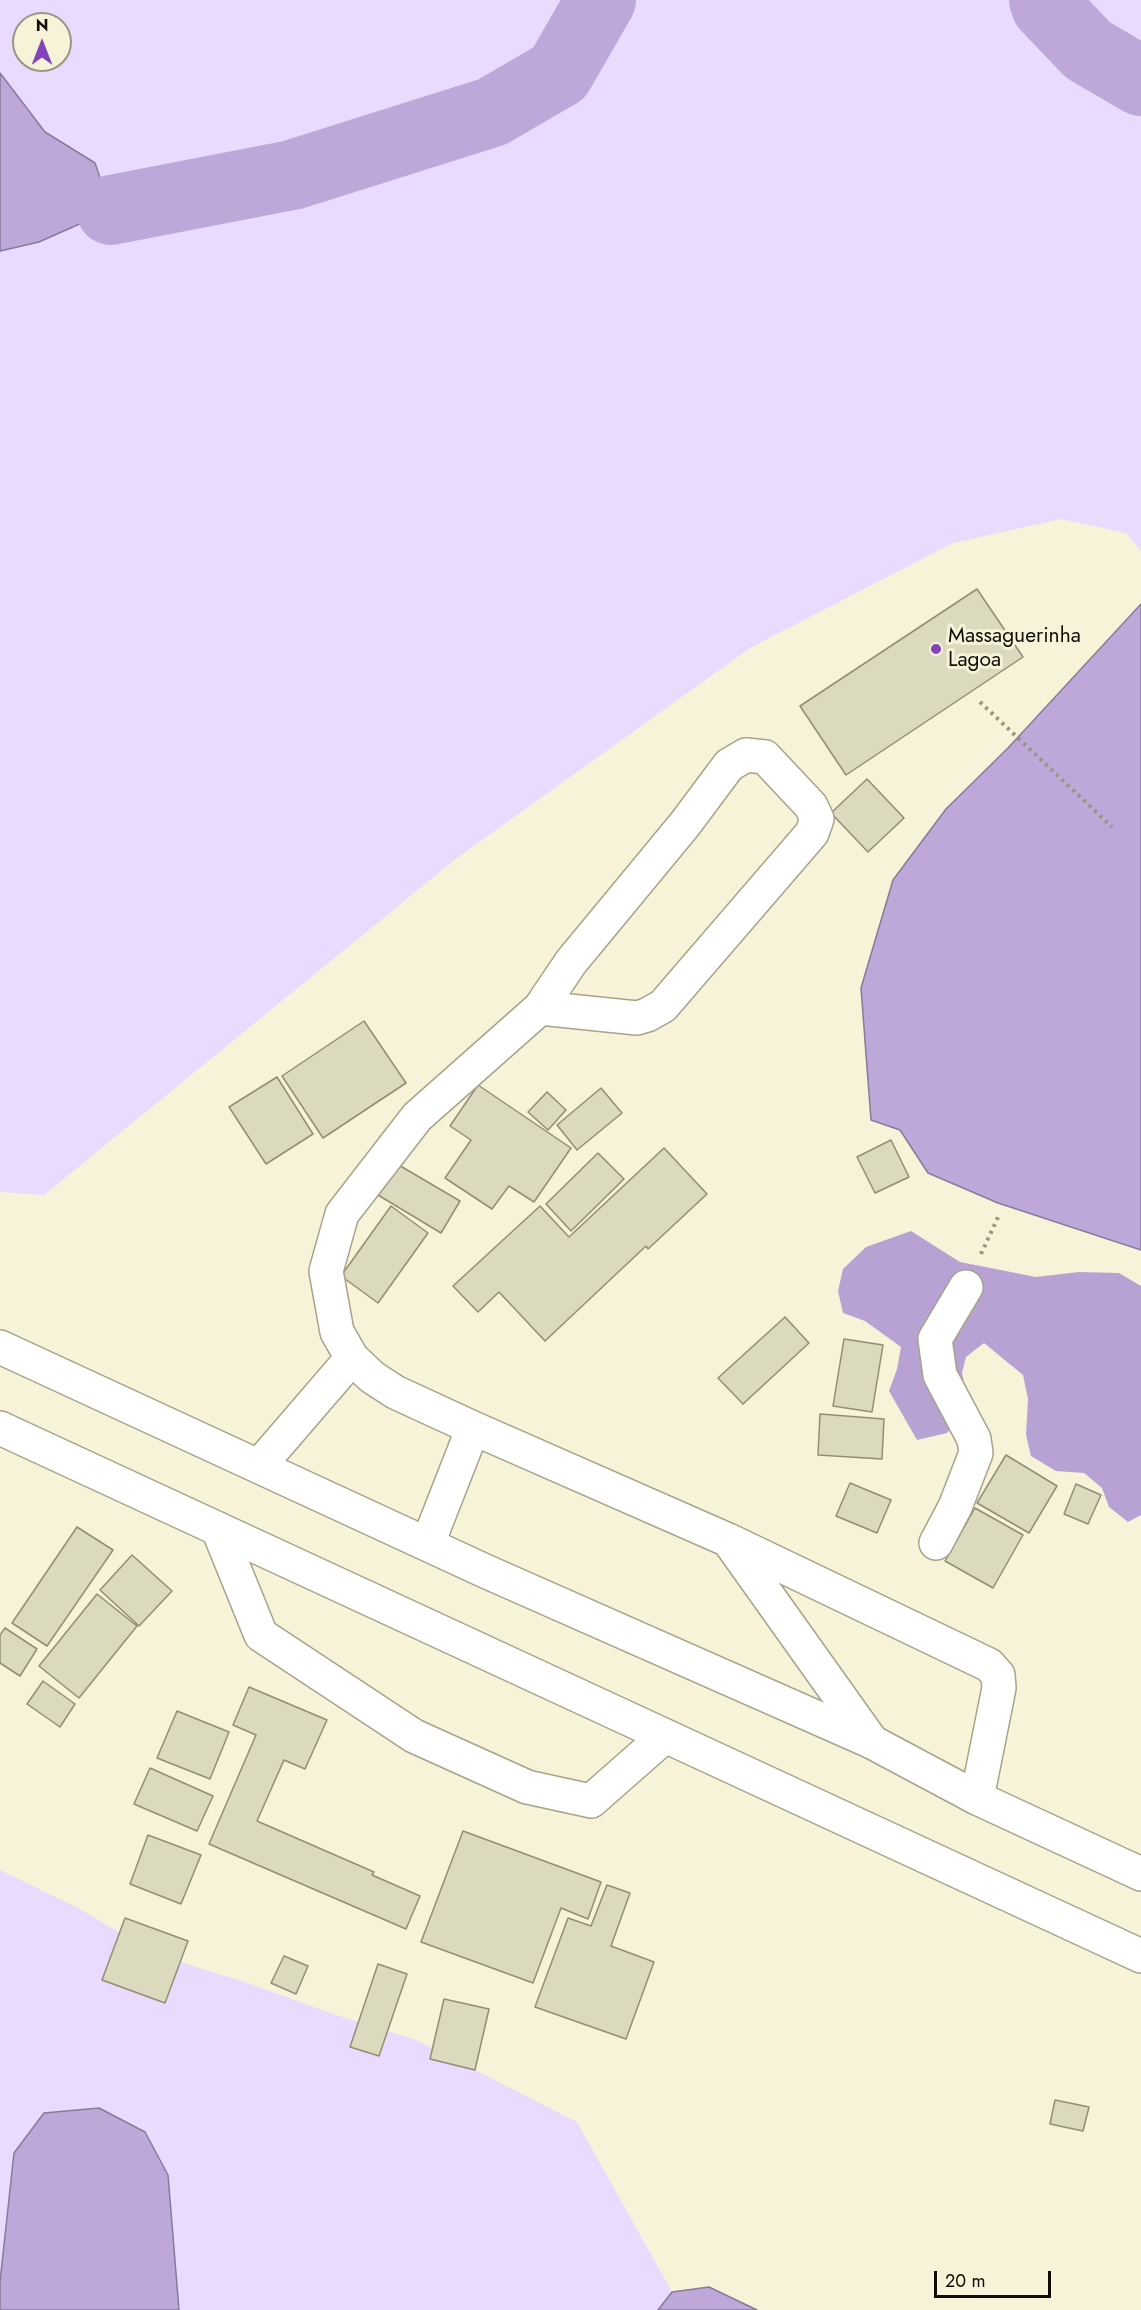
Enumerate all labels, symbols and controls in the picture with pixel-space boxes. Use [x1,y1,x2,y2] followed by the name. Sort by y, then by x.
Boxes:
[12,12,72,72] north arrow
[36,14,48,37] text: N
[948,624,1081,674] place label: Massaguerinha Lagoa
[929,642,943,656] marker: Massaguerinha Lagoa
[937,2259,1054,2297] scale bar
[945,2268,985,2294] text: 20 m

